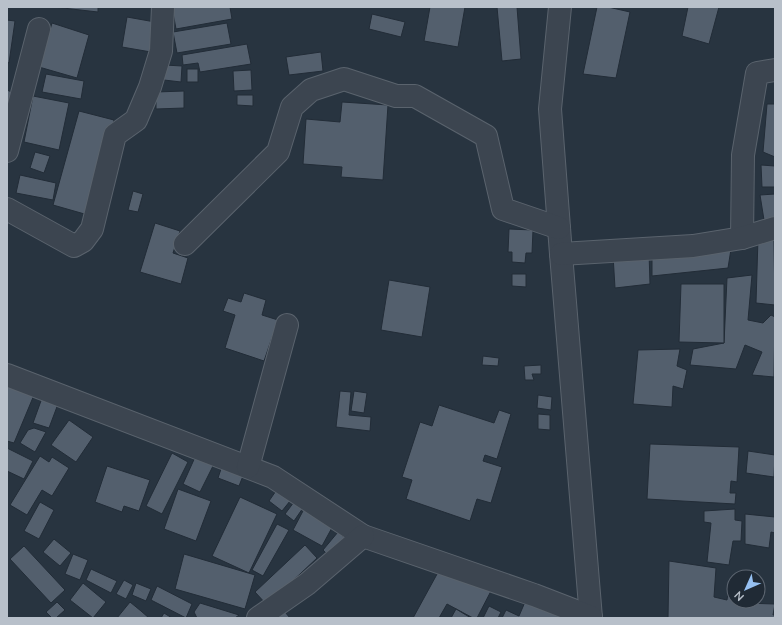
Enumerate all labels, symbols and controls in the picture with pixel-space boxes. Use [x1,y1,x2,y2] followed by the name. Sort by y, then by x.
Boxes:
[726,569,766,609] north arrow
[731,588,747,604] text: N

